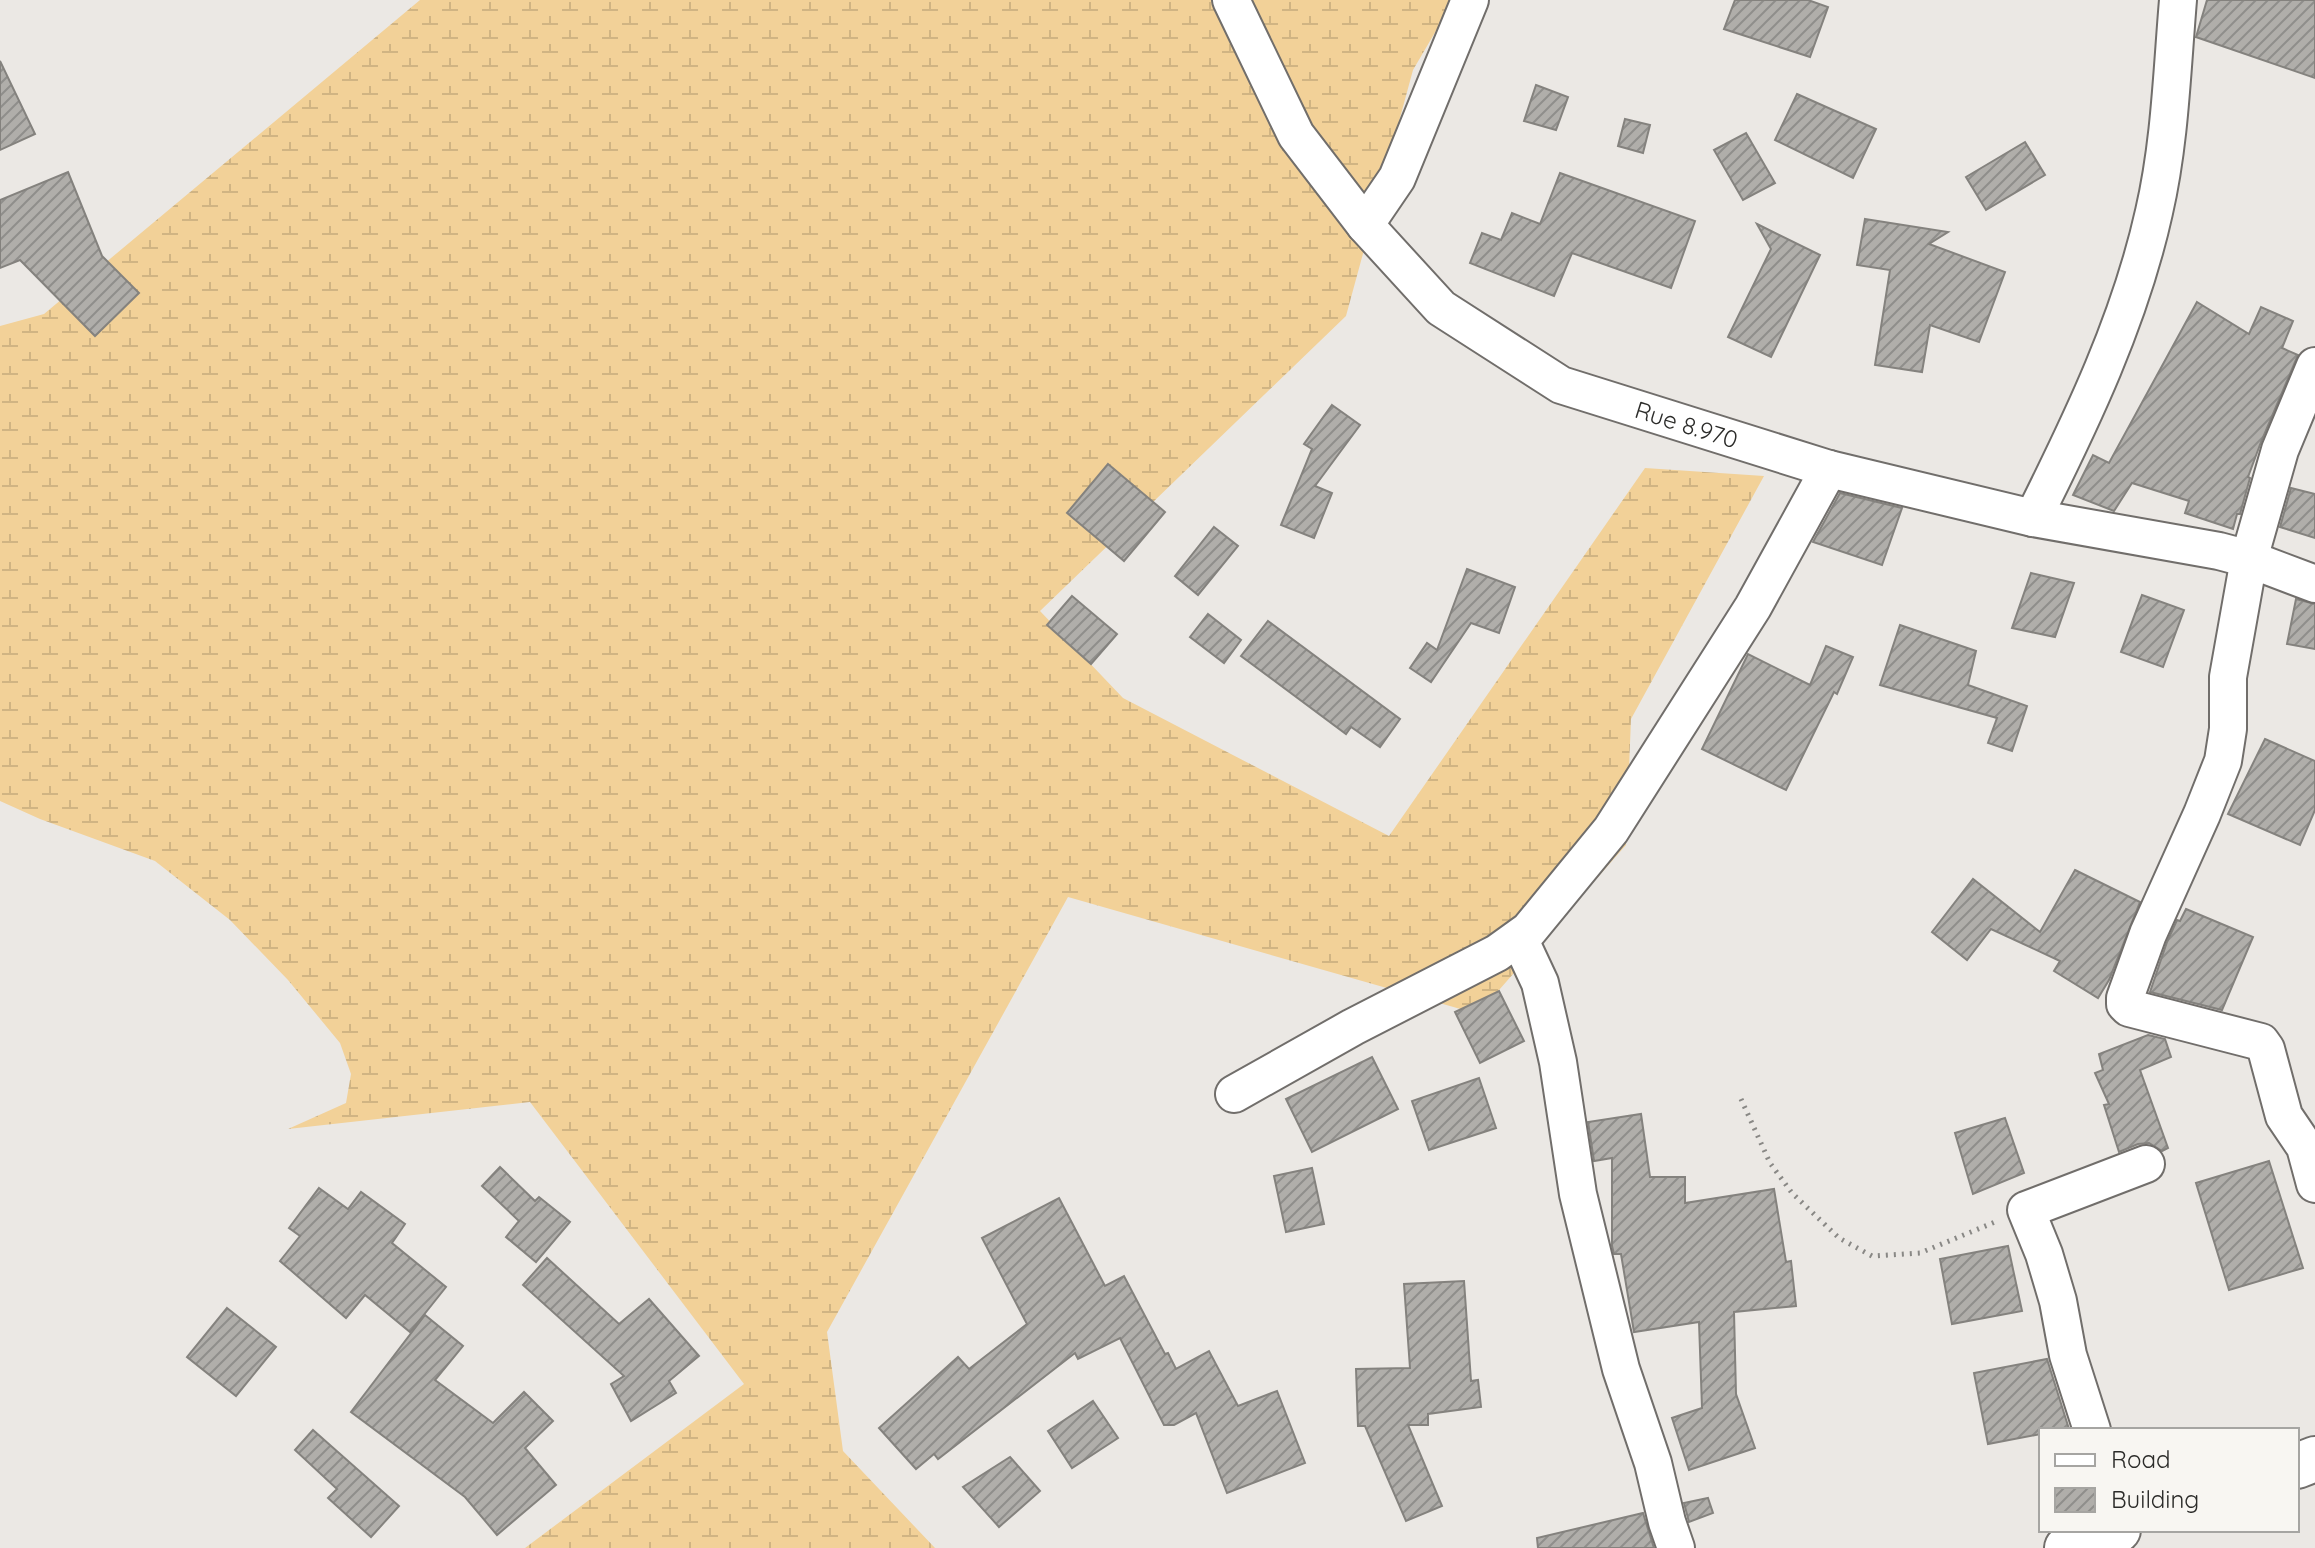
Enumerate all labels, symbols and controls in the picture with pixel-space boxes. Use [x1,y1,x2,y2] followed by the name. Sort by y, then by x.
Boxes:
[1631,394,1742,455] street label: Rue 8.970
[2039,1428,2299,1532] legend
[2111,1444,2171,1474] text: Road
[2111,1484,2199,1514] text: Building

